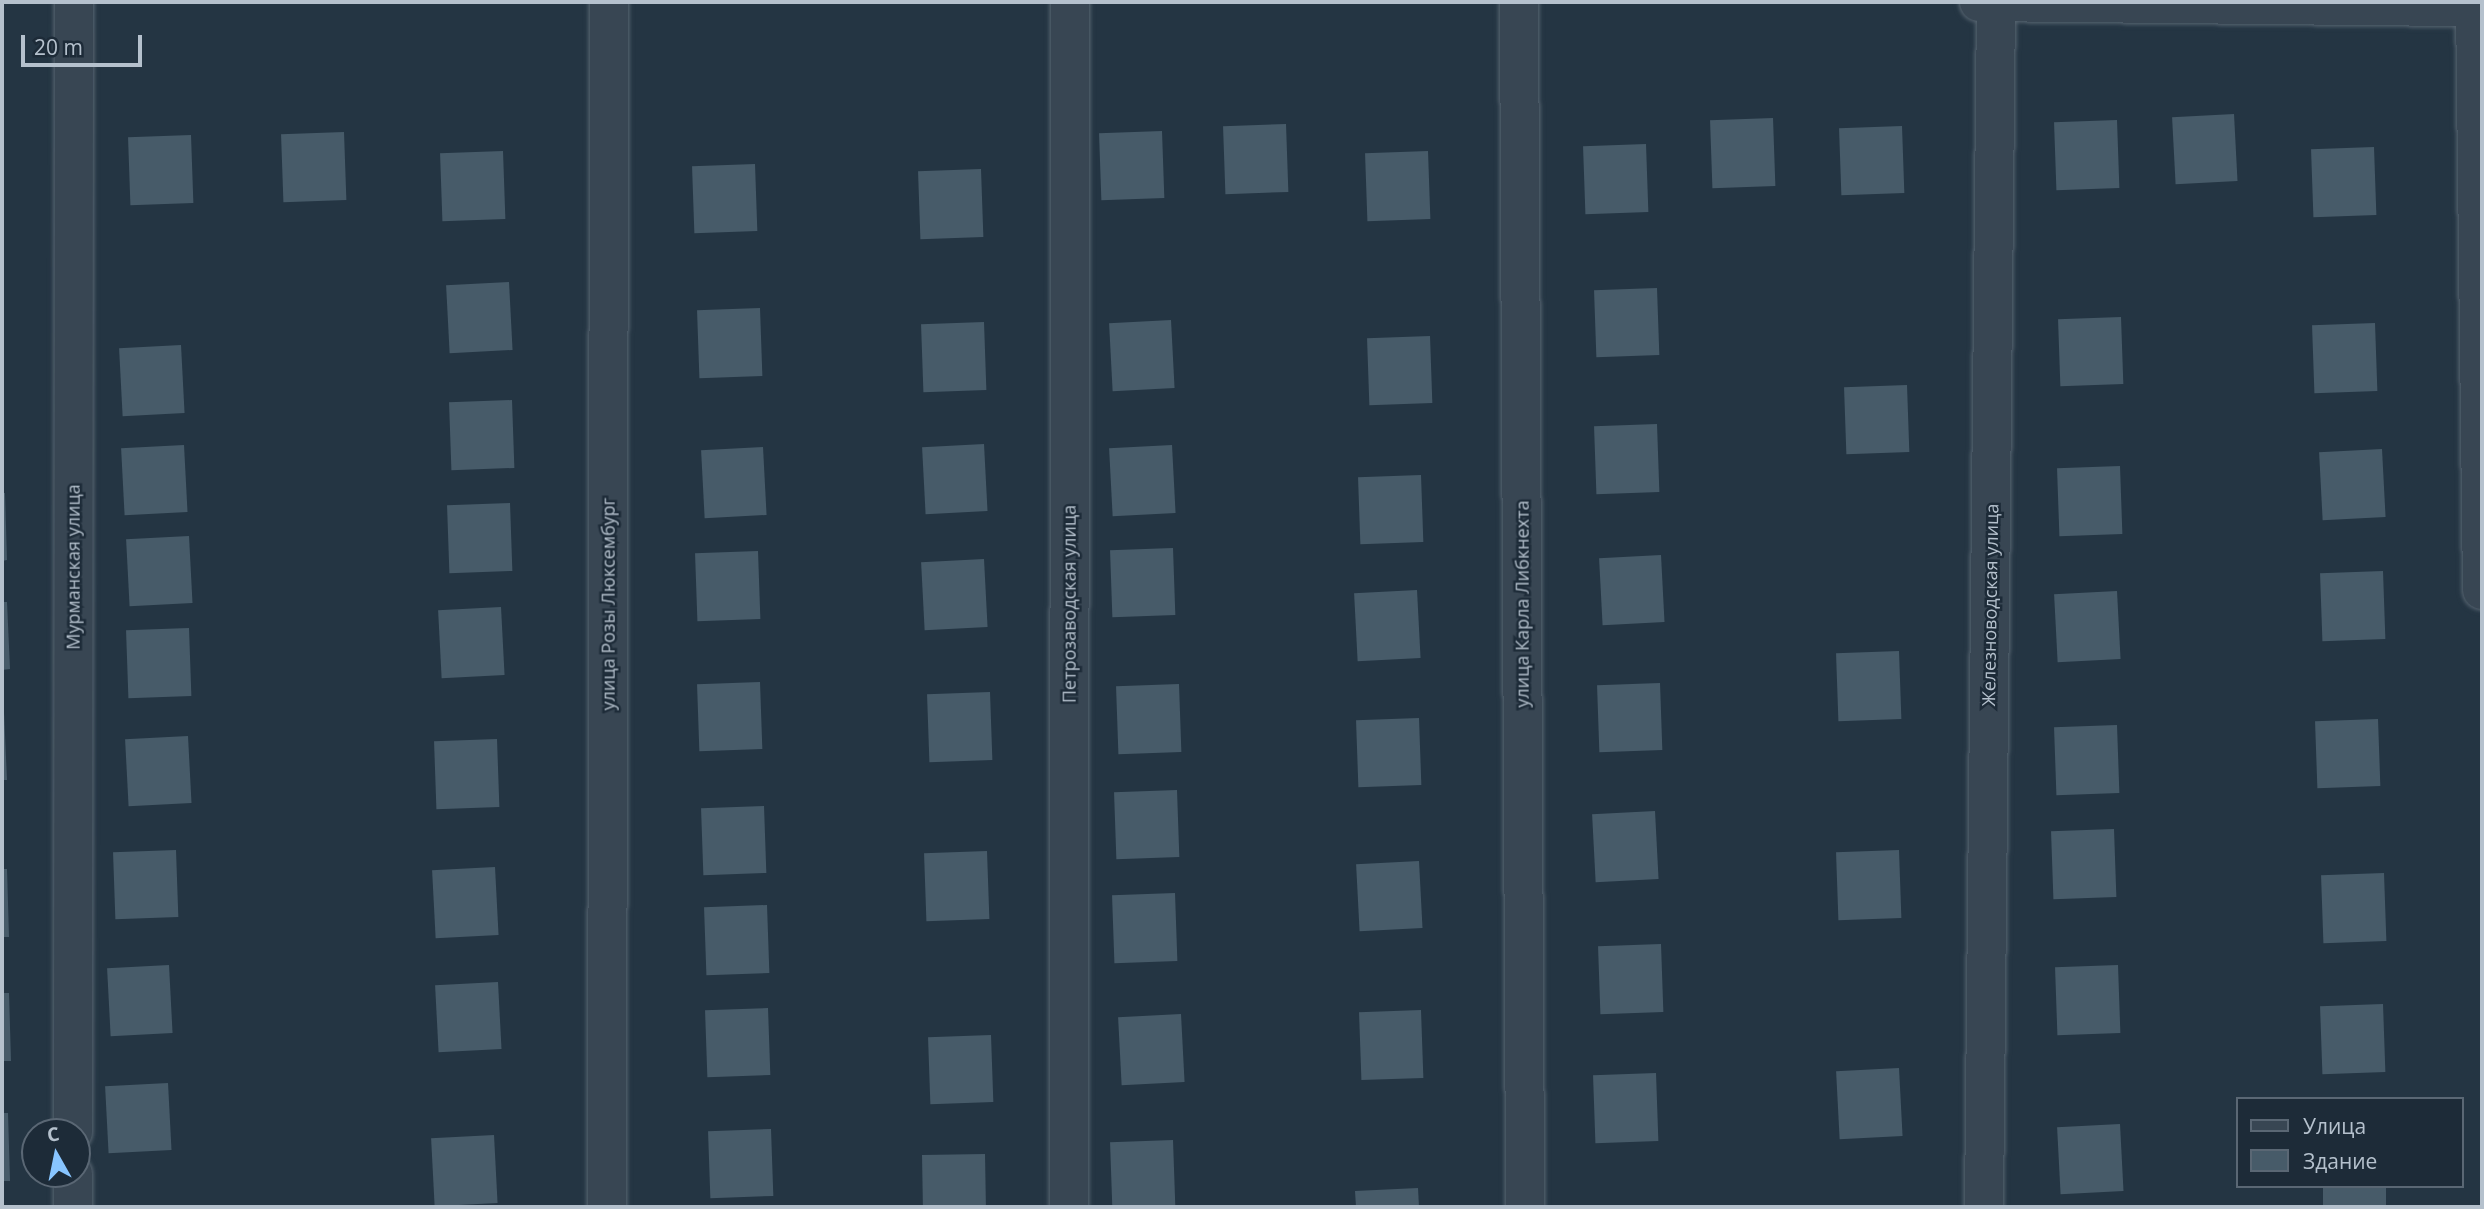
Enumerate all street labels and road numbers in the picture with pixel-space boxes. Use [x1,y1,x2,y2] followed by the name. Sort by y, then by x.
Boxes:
[62,484,84,650] street label: Мурманская улица
[597,498,619,710] street label: улица Розы Люксембург
[1511,500,1533,708] street label: улица Карла Либкнехта
[1977,503,2003,707] street label: Железноводская улица
[1058,505,1080,703] street label: Петрозаводская улица

